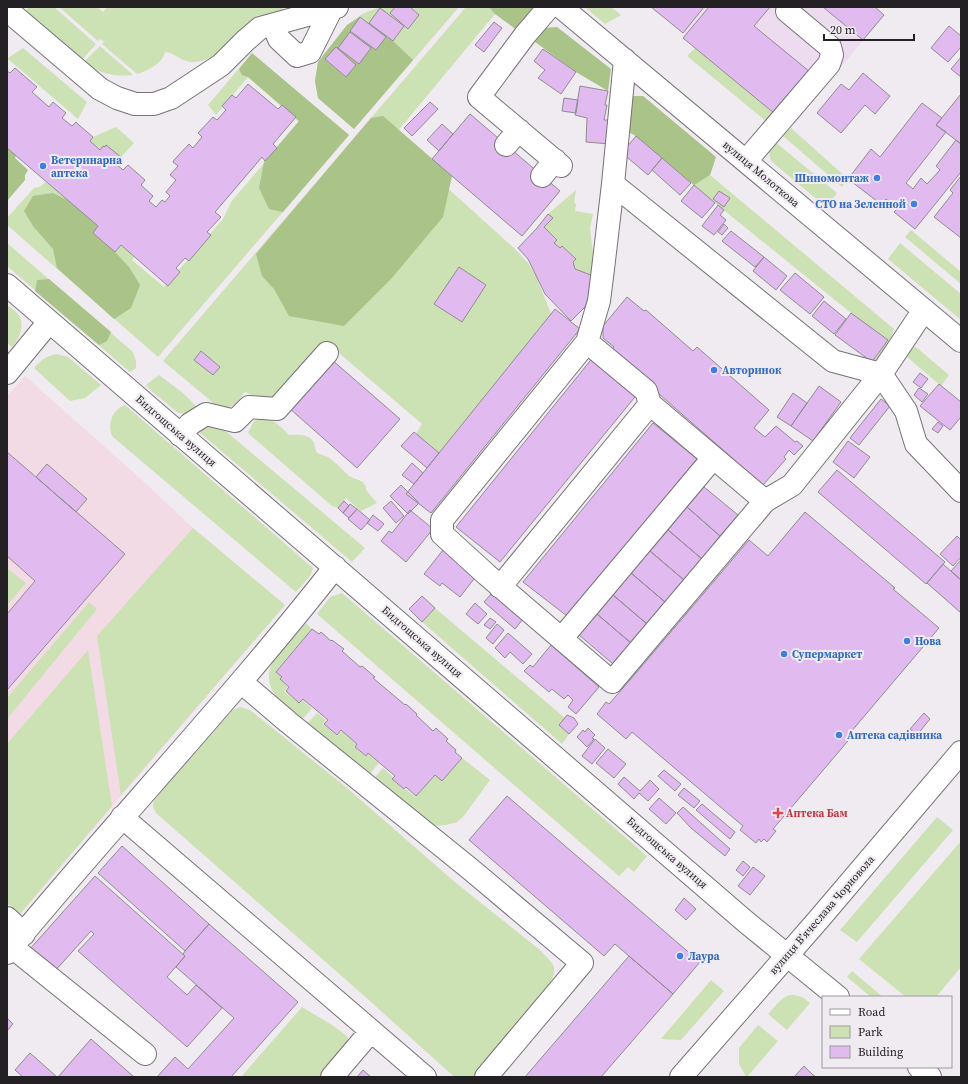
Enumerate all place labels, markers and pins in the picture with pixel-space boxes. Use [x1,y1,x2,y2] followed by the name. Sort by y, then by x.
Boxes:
[51,153,122,181] place label: Ветеринарна аптека
[38,161,48,171] marker: Ветеринарна аптека
[795,171,870,186] place label: Шиномонтаж
[872,173,882,183] marker: Шиномонтаж
[815,197,906,212] place label: СТО на Зеленной
[909,199,919,209] marker: СТО на Зеленной
[722,363,782,378] place label: Авторинок
[709,365,719,375] marker: Авторинок
[915,634,941,649] place label: Нова
[902,636,912,646] marker: Нова
[792,647,862,662] place label: Супермаркет
[779,649,789,659] marker: Супермаркет
[847,728,942,743] place label: Аптека садівника
[834,730,844,740] marker: Аптека садівника
[786,806,848,821] place label: Аптека Бам
[773,808,783,818] marker: Аптека Бам
[688,949,720,964] place label: Лаура
[675,951,685,961] marker: Лаура

